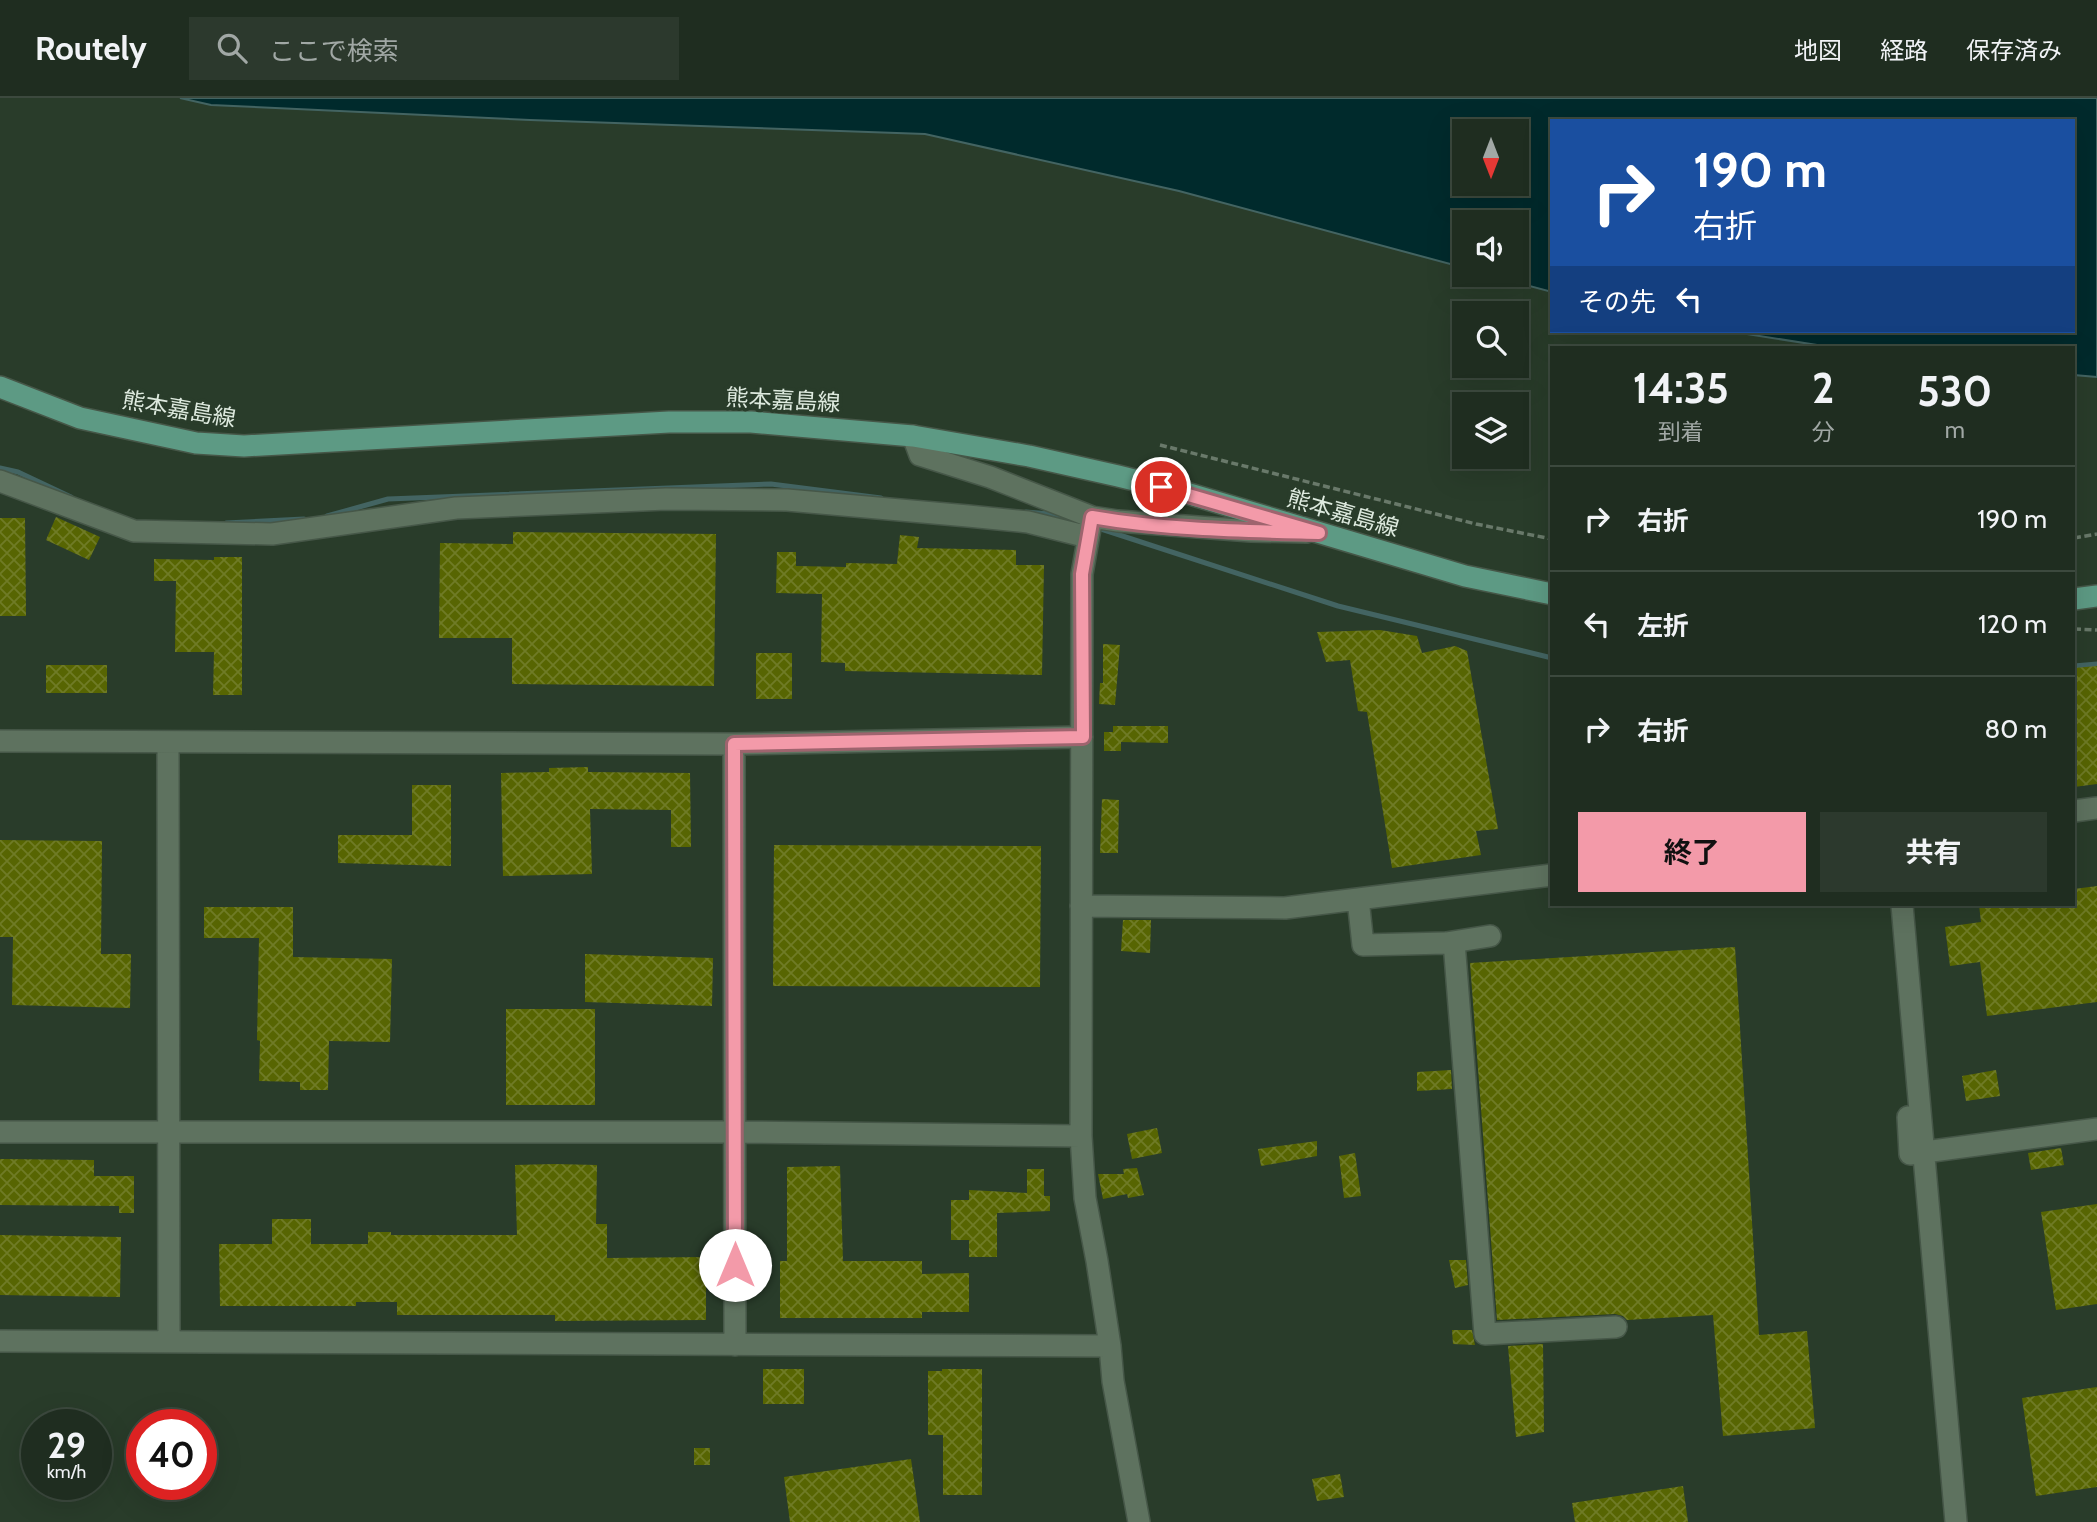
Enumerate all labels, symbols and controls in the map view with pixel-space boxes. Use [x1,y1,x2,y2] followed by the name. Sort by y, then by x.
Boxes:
[189,17,679,80] search box
[35,28,147,68] text: Routely
[213,29,251,67] icon: search
[269,35,399,67] text: ここで検索
[1794,36,1842,65] text: 地図
[1880,36,1928,65] text: 経路
[1966,36,2062,65] text: 保存済み
[1452,119,1530,196] north arrow
[1452,119,1529,469] map controls
[1693,140,1827,199] text: 190 m
[1578,147,1669,238] icon: right
[1693,206,1757,245] text: 右折
[1452,210,1529,287] button: sound
[1670,280,1708,318] icon: left
[1578,286,1656,318] text: その先
[1452,301,1529,378] button: search
[1633,362,1729,414] text: 14:35
[1812,362,1834,414] text: 2
[1917,365,1992,417] text: 530
[725,383,841,417] street label: 熊本嘉島線
[120,385,238,433] street label: 熊本嘉島線
[1452,392,1529,469] button: layers
[1945,416,1965,444] text: m
[1658,418,1704,446] text: 到着
[1812,418,1835,446] text: 分
[1131,457,1191,517] pin
[1142,468,1180,506] icon: arrive
[1284,484,1402,542] street label: 熊本嘉島線
[1578,500,1616,538] icon: right
[1977,503,2047,535] text: 190 m
[1637,505,1689,537] text: 右折
[1578,605,1616,643] icon: left
[1978,608,2047,640] text: 120 m
[1637,610,1689,642] text: 左折
[1578,710,1616,748] icon: right
[1984,713,2047,745] text: 80 m
[1637,715,1689,747] text: 右折
[1578,812,1806,892] button: 終了
[1820,812,2047,892] button: 共有
[698,1228,772,1302] position arrow
[126,1409,217,1500] speed limit sign: 40
[47,1424,86,1467] text: 29
[47,1461,86,1483] text: km/h

